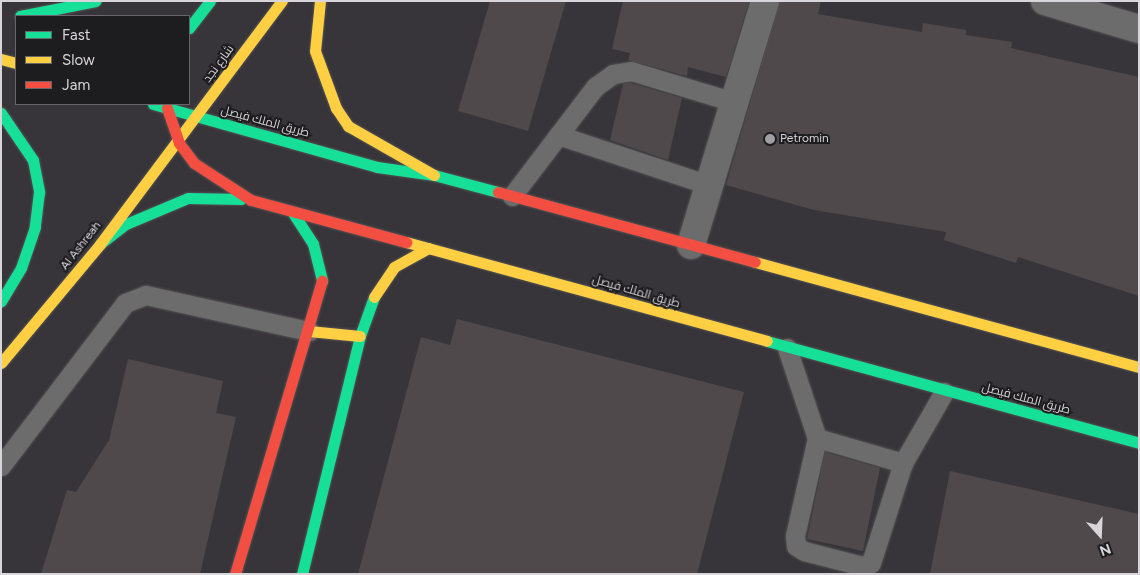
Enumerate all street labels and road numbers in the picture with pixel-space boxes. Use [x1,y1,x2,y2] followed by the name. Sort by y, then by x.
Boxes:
[201,42,237,86] street label: شارع نجد
[219,103,311,141] street label: طريق الملك فيصل
[58,219,104,273] street label: Al Ashreah
[590,273,682,311] street label: طريق الملك فيصل
[980,380,1072,418] street label: طريق الملك فيصل

